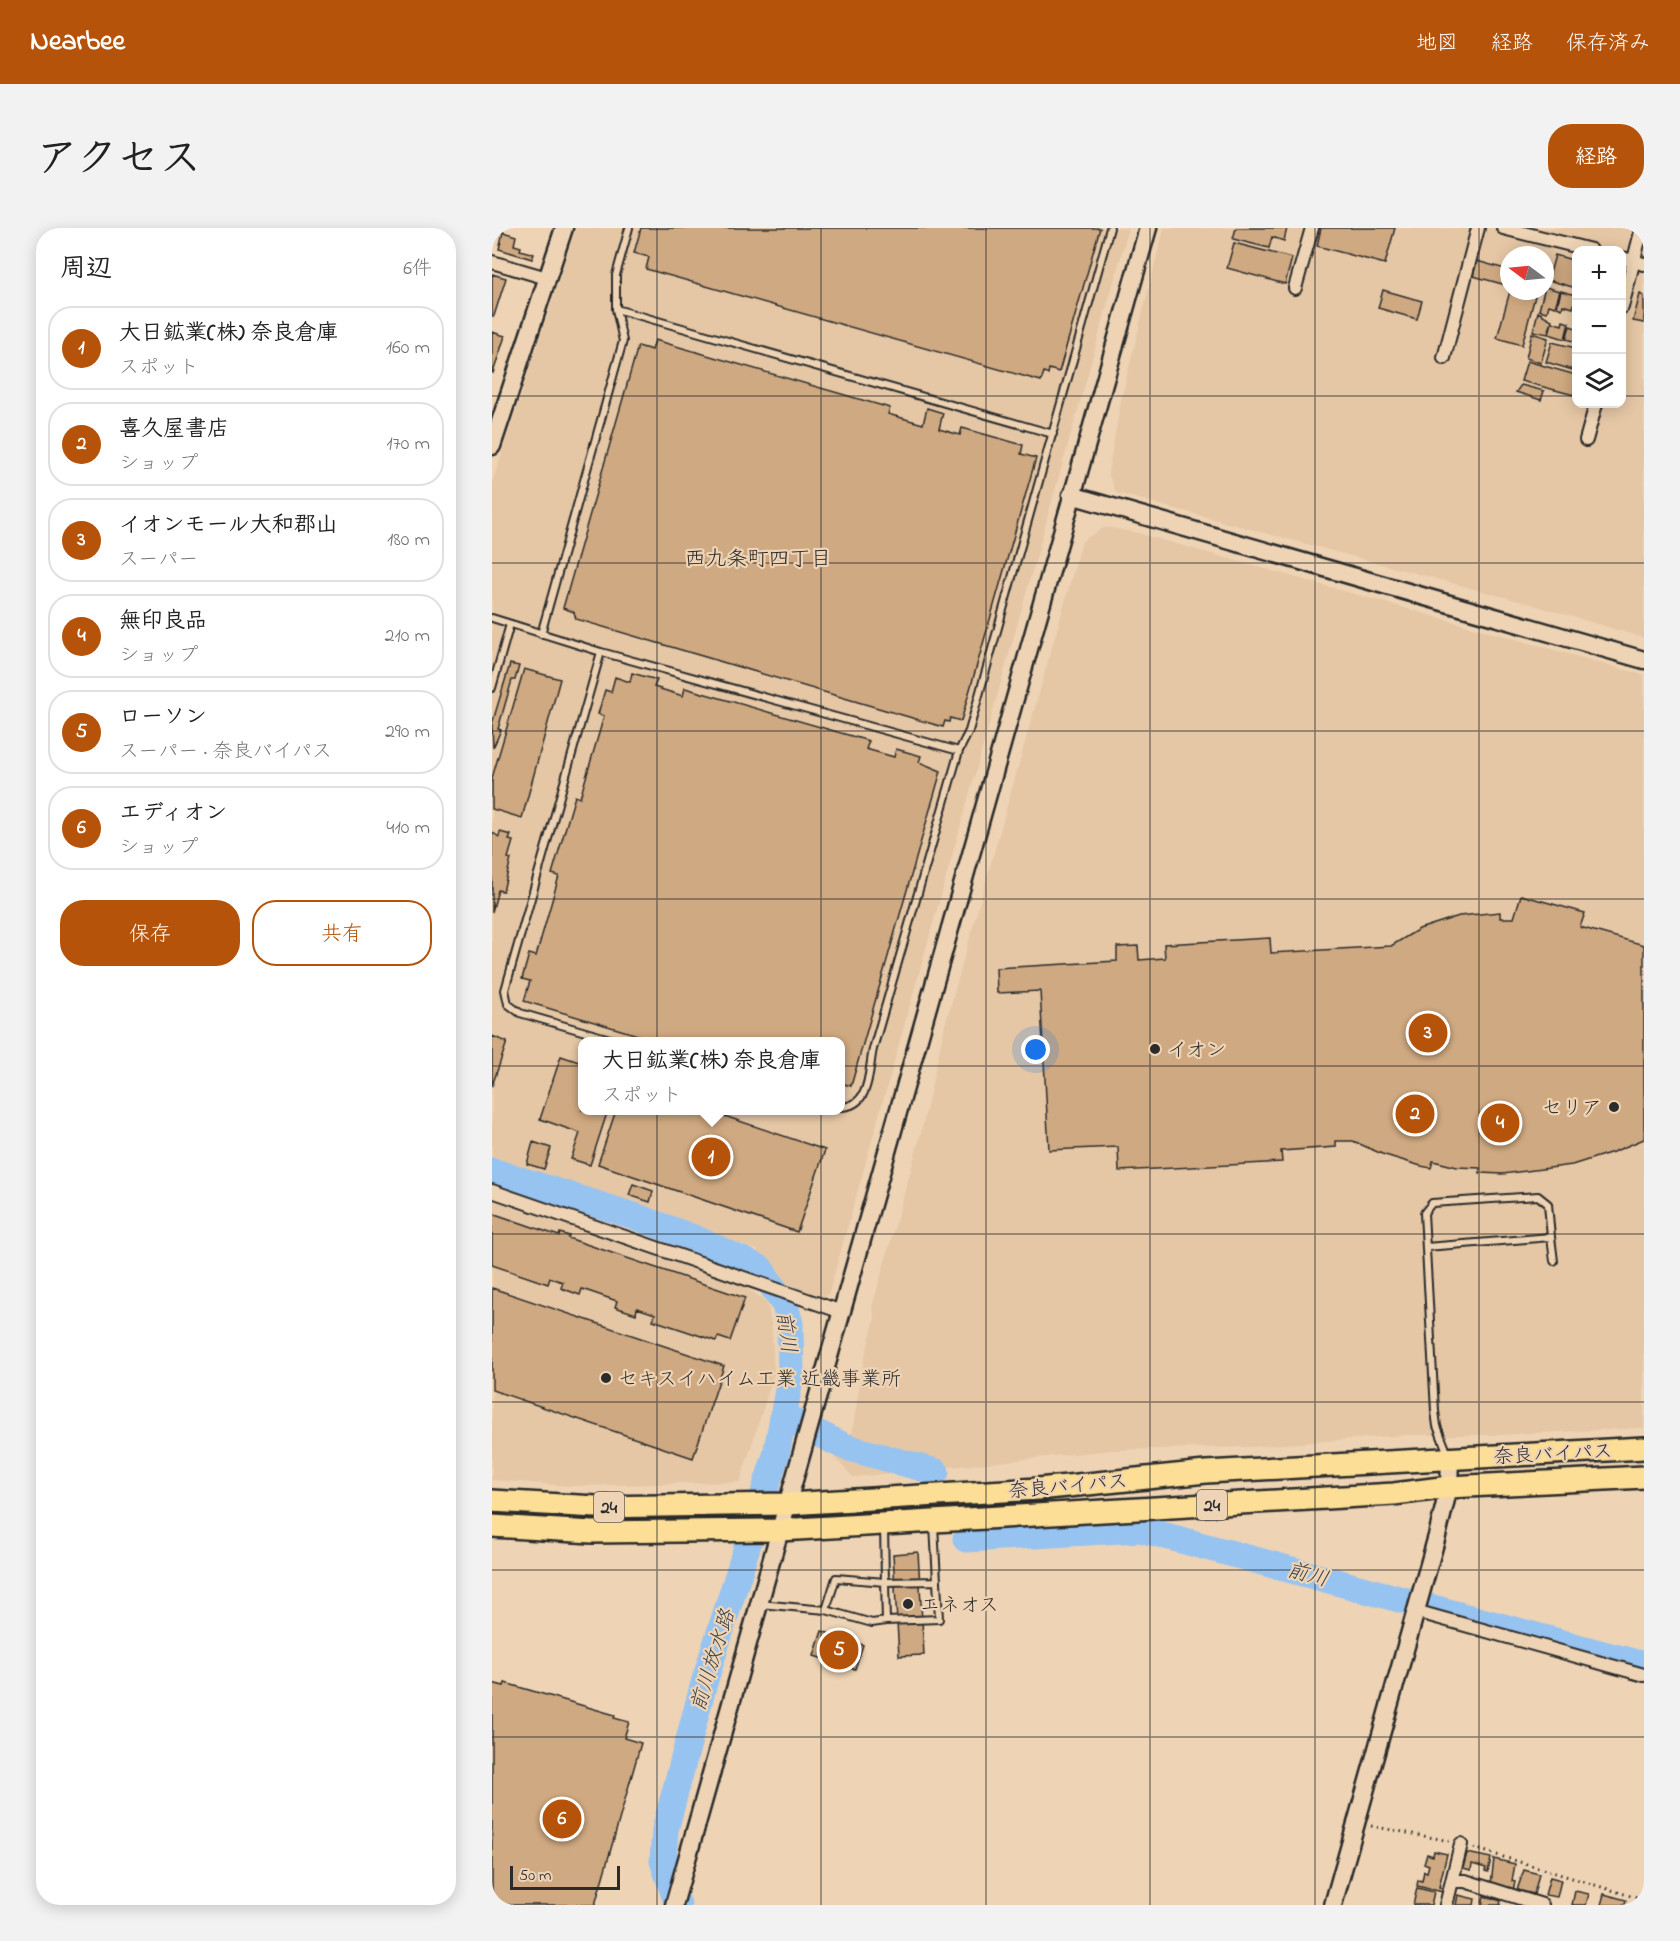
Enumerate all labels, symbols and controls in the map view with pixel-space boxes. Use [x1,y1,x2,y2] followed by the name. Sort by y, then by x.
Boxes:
[30,22,125,63] text: Nearbee
[1416,29,1458,59] text: 地図
[1491,29,1533,59] text: 経路
[1566,29,1650,59] text: 保存済み
[1548,124,1644,188] button: 経路
[36,130,201,191] text: アクセス
[1500,246,1554,300] north arrow
[1572,246,1626,408] map controls
[1572,246,1626,300] button: +
[60,251,112,289] text: 周辺
[403,255,432,284] text: 6件
[1572,300,1626,354] button: −
[119,318,338,350] text: 大日鉱業(株) 奈良倉庫
[78,334,85,363] text: 1
[386,334,430,363] text: 160 m
[119,354,199,383] text: スポット
[1572,354,1626,408] button: layers
[119,414,229,446] text: 喜久屋書店
[77,430,86,459] text: 2
[386,430,430,459] text: 170 m
[119,450,198,479] text: ショップ
[119,510,338,542] text: イオンモール大和郡山
[77,526,86,555] text: 3
[387,526,430,555] text: 180 m
[685,545,832,575] district label: 西九条町四丁目
[119,546,198,575] text: スーパー
[119,606,207,638] text: 無印良品
[77,622,86,651] text: 4
[385,622,430,651] text: 210 m
[119,642,198,671] text: ショップ
[119,702,207,734] text: ローソン
[76,718,87,747] text: 5
[385,718,430,747] text: 290 m
[119,738,332,767] text: スーパー · 奈良バイパス
[119,798,227,830] text: エディオン
[77,814,86,843] text: 6
[386,814,430,843] text: 410 m
[119,834,198,863] text: ショップ
[60,900,240,966] button: 保存
[252,900,432,966] button: 共有
[1408,1010,1448,1056] pin: 3
[1021,1035,1050,1064] your location
[578,1037,845,1115] popup
[1167,1037,1226,1066] place label: イオン
[1148,1042,1162,1056] marker: イオン
[602,1046,821,1078] text: 大日鉱業(株) 奈良倉庫
[602,1082,682,1111] text: スポット
[1396,1092,1434,1136] pin: 2
[1542,1095,1602,1124] place label: セリア
[1480,1100,1520,1146] pin: 4
[1607,1100,1621,1114] marker: セリア
[692,1134,730,1180] pin: 1
[767,1309,803,1355] water label: 前川
[618,1366,901,1395] place label: セキスイハイム工業 近畿事業所
[599,1371,613,1385] marker: セキスイハイム工業 近畿事業所
[1493,1438,1614,1473] street label: 奈良バイパス
[1007,1468,1129,1507] street label: 奈良バイパス
[1197,1490,1227,1520] road number: 24
[594,1492,624,1522] road number: 24
[1283,1556,1332,1596] water label: 前川
[920,1592,999,1621] place label: エネオス
[901,1597,915,1611] marker: エネオス
[684,1605,744,1715] water label: 前川放水路
[820,1628,858,1672] pin: 5
[542,1796,582,1842] pin: 6
[510,1863,620,1890] scale bar
[519,1864,551,1888] text: 50 m

